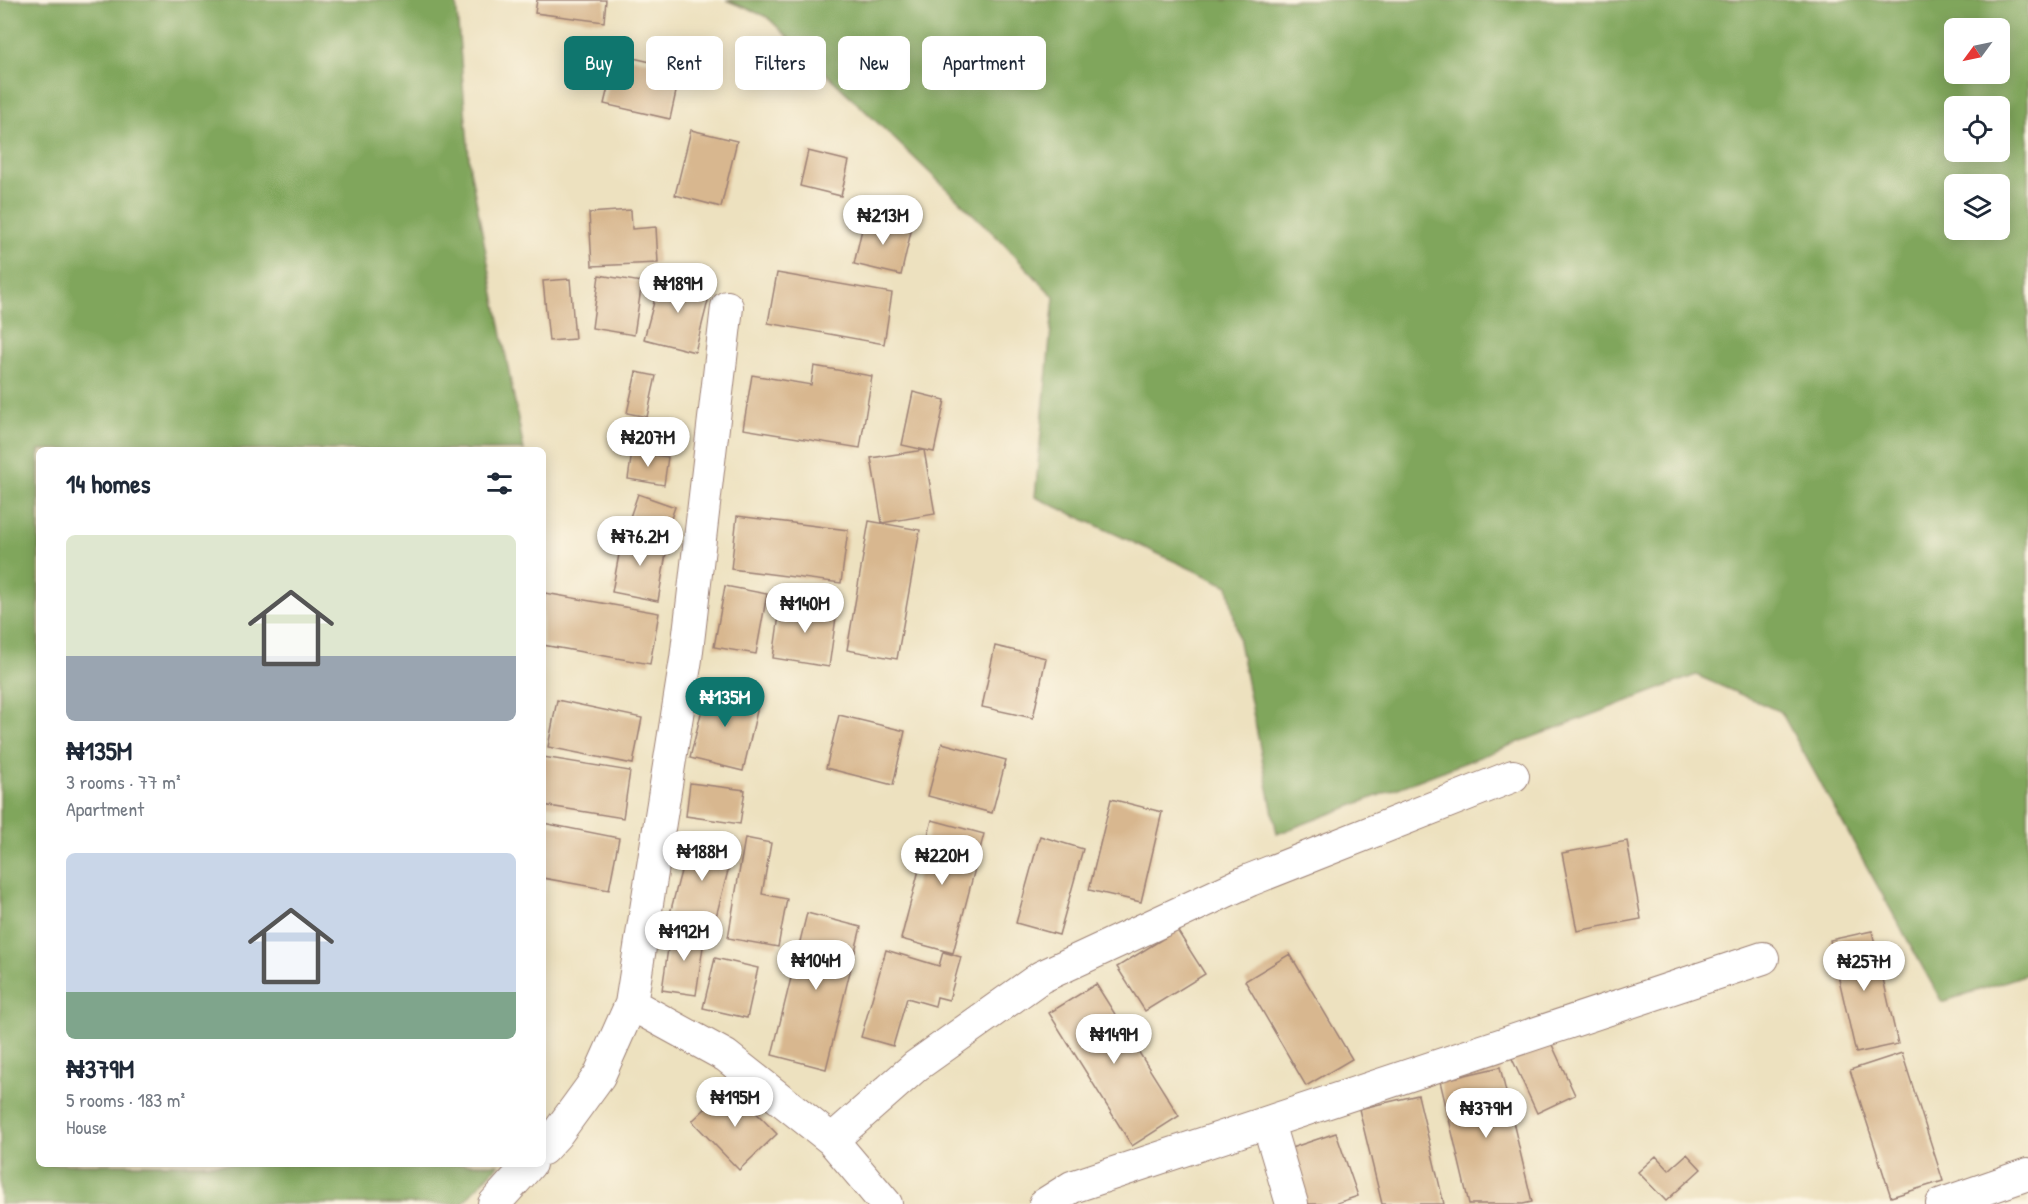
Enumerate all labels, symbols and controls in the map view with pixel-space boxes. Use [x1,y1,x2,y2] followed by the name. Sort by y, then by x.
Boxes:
[1944,18,2010,84] north arrow
[1944,18,2010,240] map controls
[564,36,634,90] chip: Buy
[646,36,723,90] chip: Rent
[735,36,826,90] chip: Filters
[838,36,910,90] chip: New
[922,36,1046,90] chip: Apartment
[1944,96,2010,162] button: locate
[1944,174,2010,240] button: layers
[841,195,925,246] pin: ₦213M
[857,201,909,228] text: ₦213M
[636,263,720,314] pin: ₦189M
[653,269,703,296] text: ₦189M
[606,417,690,468] pin: ₦207M
[621,423,675,450] text: ₦207M
[66,466,151,501] text: 14 homes
[483,467,516,500] icon: filters
[591,516,689,567] pin: ₦76.2M
[611,522,669,549] text: ₦76.2M
[237,574,345,682] icon: home
[763,583,847,634] pin: ₦140M
[780,589,830,616] text: ₦140M
[683,677,767,728] pin: ₦135M
[699,683,751,710] text: ₦135M
[66,733,132,768] text: ₦135M
[66,768,180,795] text: 3 rooms · 77 m²
[66,795,144,822] text: Apartment
[660,831,744,882] pin: ₦188M
[900,835,984,886] pin: ₦220M
[677,837,727,864] text: ₦188M
[915,841,969,868] text: ₦220M
[237,892,345,1000] icon: home
[642,911,726,962] pin: ₦192M
[659,917,709,944] text: ₦192M
[774,940,858,991] pin: ₦104M
[1822,941,1906,992] pin: ₦257M
[791,946,841,973] text: ₦104M
[1837,947,1891,974] text: ₦257M
[1072,1014,1156,1065] pin: ₦149M
[1090,1020,1138,1047] text: ₦149M
[66,1051,134,1086] text: ₦379M
[693,1077,777,1128] pin: ₦195M
[710,1083,760,1110] text: ₦195M
[66,1086,185,1113] text: 5 rooms · 183 m²
[1444,1088,1528,1139] pin: ₦379M
[1460,1094,1512,1121] text: ₦379M
[66,1113,107,1140] text: House

